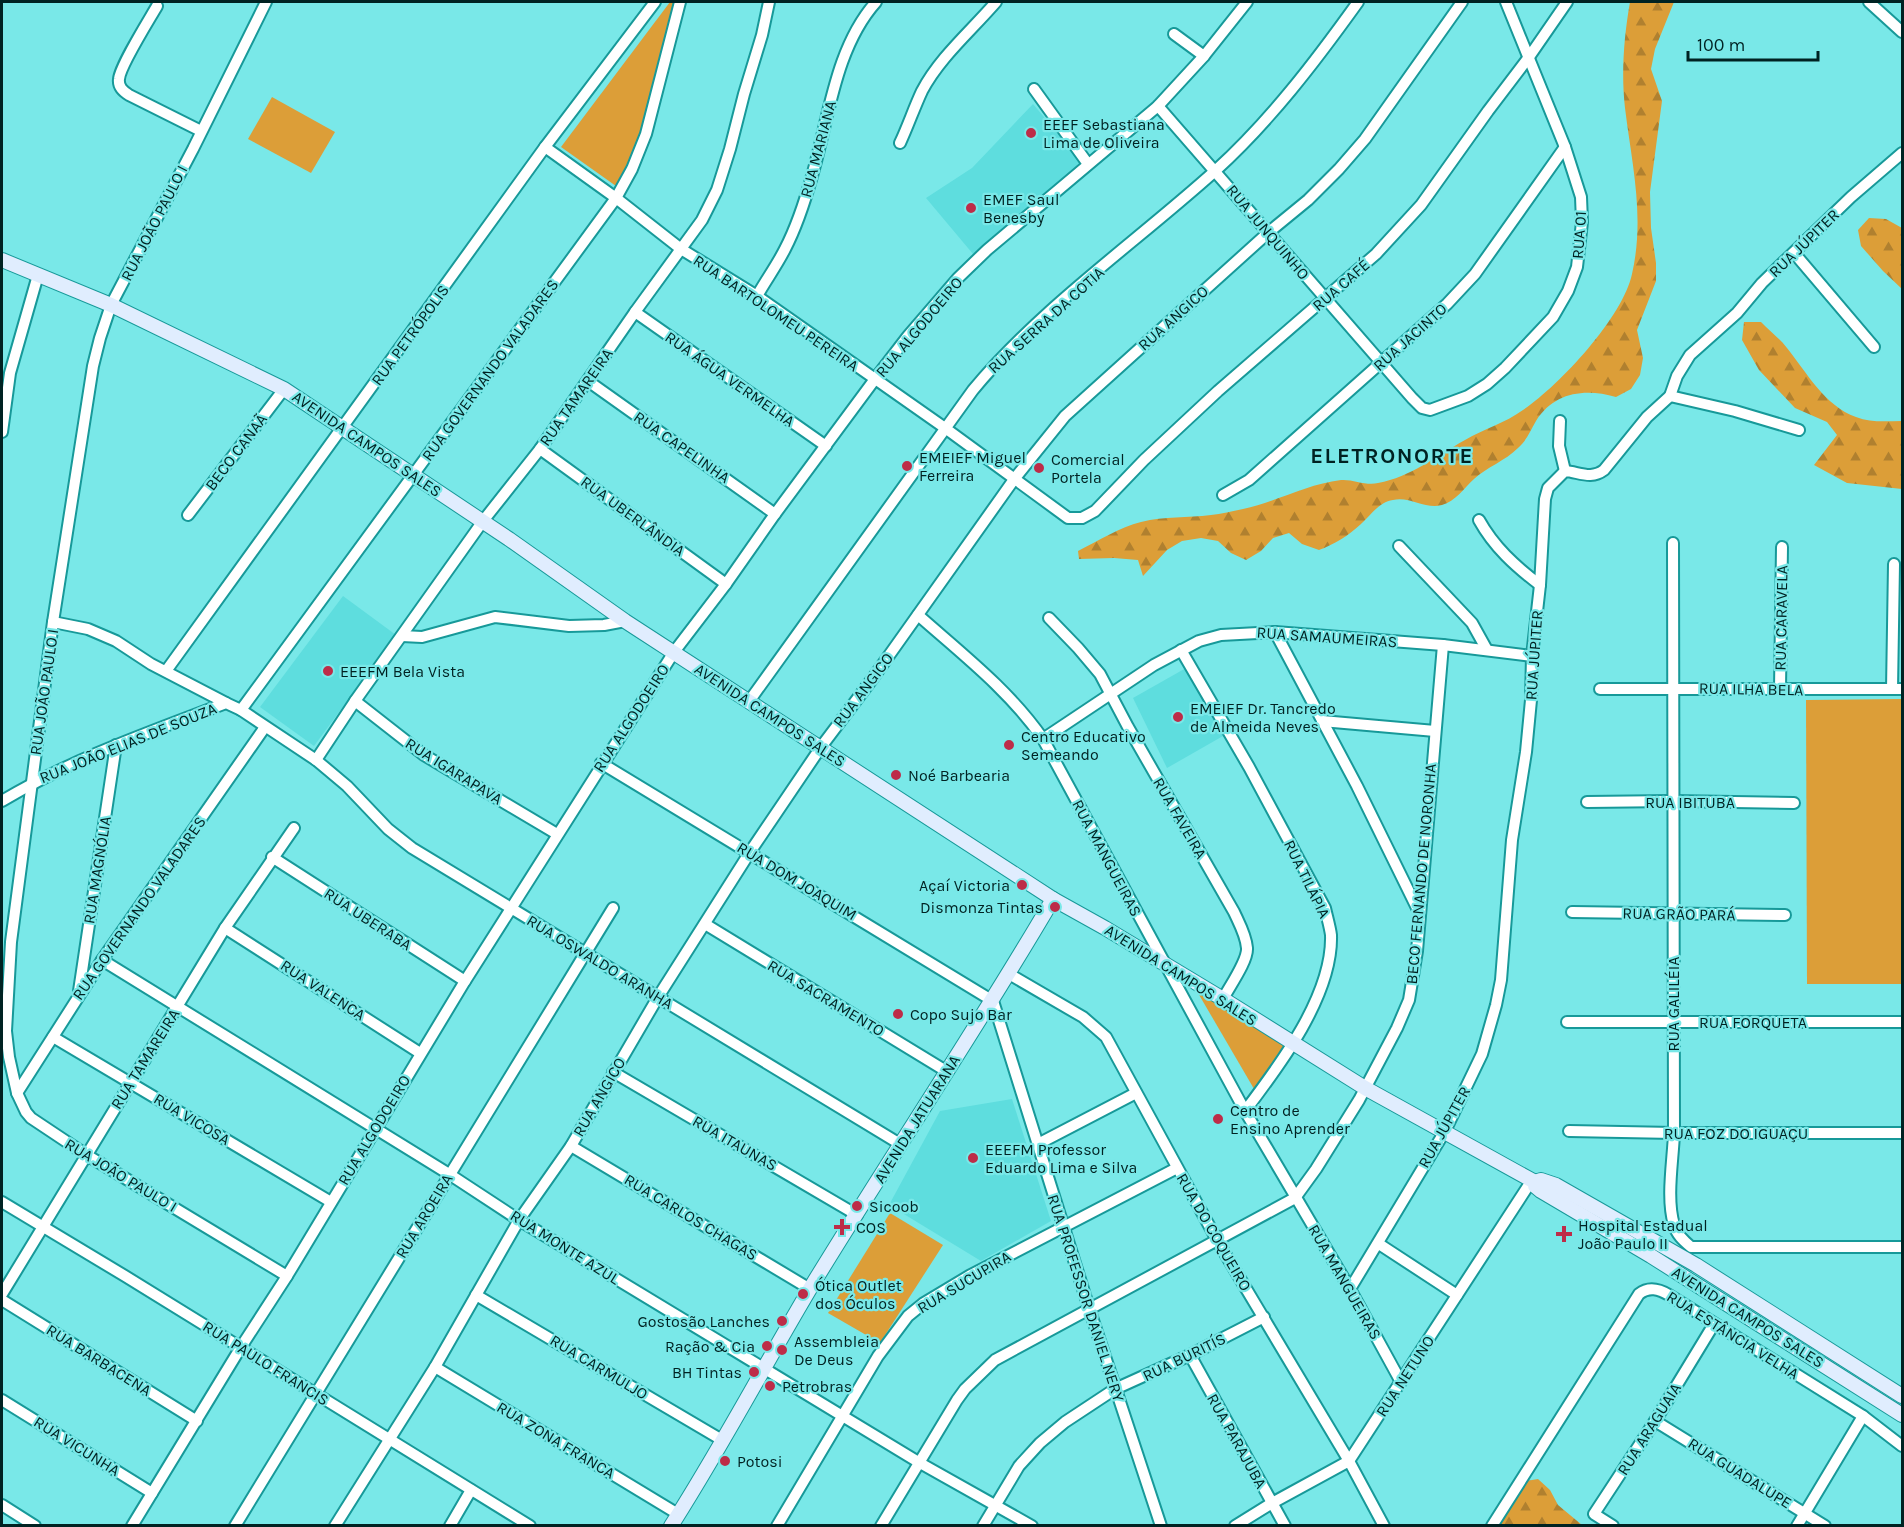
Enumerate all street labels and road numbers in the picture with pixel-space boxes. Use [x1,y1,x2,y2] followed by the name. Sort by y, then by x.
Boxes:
[796,98,840,200] street label: RUA MARIANA
[117,162,191,284] street label: RUA JOÃO PAULO I
[1223,181,1313,283] street label: RUA JUNQUINHO
[1765,205,1843,281] street label: RUA JÚPITER
[1568,210,1590,260] street label: RUA 01
[690,251,862,375] street label: RUA BARTOLOMEU PEREIRA
[1308,255,1374,315] street label: RUA CAFÉ
[984,263,1108,377] street label: RUA SERRA DA COTIA
[872,273,966,381] street label: RUA ALGODOEIRO
[418,275,562,465] street label: RUA GOVERNANDO VALADARES
[367,281,453,389] street label: RUA PETRÓPOLIS
[1134,281,1212,355] street label: RUA ANGICO
[1369,299,1451,375] street label: RUA JACINTO
[662,327,798,431] street label: RUA ÁGUA VERMELHA
[535,345,617,449] street label: RUA TAMAREIRA
[289,387,445,501] street label: AVENIDA CAMPOS SALES
[630,407,734,487] street label: RUA CAPELINHA
[201,410,271,494] street label: BECO CANAÃ
[577,472,689,560] street label: RUA UBERLÂNDIA
[1771,565,1791,671] street label: RUA CARAVELA
[1521,609,1547,701] street label: RUA JÚPITER
[1256,623,1398,651] street label: RUA SAMAUMEIRAS
[26,628,62,756] street label: RUA JOÃO PAULO I
[829,649,897,731] street label: RUA ANGICO
[691,659,849,771] street label: AVENIDA CAMPOS SALES
[589,660,673,776] street label: RUA ALGODOEIRO
[1699,679,1803,699] street label: RUA ILHA BELA
[37,699,219,787] street label: RUA JOÃO ELIAS DE SOUZA
[402,734,506,808] street label: RUA IGARAPAVA
[1402,763,1440,985] street label: BECO FERNANDO DE NORONHA
[1149,774,1211,862] street label: RUA FAVEIRA
[1645,793,1735,812] street label: RUA IBITUBA
[1068,796,1146,920] street label: RUA MANGUEIRAS
[68,812,210,1004] street label: RUA GOVERNANDO VALADARES
[79,815,115,925] street label: RUA MAGNÓLIA
[1280,837,1334,921] street label: RUA TILÁPIA
[734,838,860,924] street label: RUA DOM JOAQUIM
[321,884,415,954] street label: RUA UBERABA
[1622,904,1736,924] street label: RUA GRÃO PARÁ
[523,911,677,1013] street label: RUA OSWALDO ARANHA
[1101,920,1261,1030] street label: AVENIDA CAMPOS SALES
[277,956,369,1024] street label: RUA VALENCA
[764,956,888,1040] street label: RUA SACRAMENTO
[1664,957,1683,1051] street label: RUA GALILÉIA
[107,1005,183,1113] street label: RUA TAMAREIRA
[1699,1013,1807,1032] street label: RUA FORQUETA
[870,1051,964,1187] street label: AVENIDA JATUARANA
[569,1054,629,1140] street label: RUA ANGICO
[334,1072,414,1188] street label: RUA ALGODOEIRO
[1414,1083,1474,1171] street label: RUA JÚPITER
[150,1089,234,1149] street label: RUA VICOSA
[689,1111,781,1175] street label: RUA ITAUNAS
[1664,1124,1808,1143] street label: RUA FOZ DO IGUAÇU
[62,1134,180,1216] street label: RUA JOÃO PAULO I
[391,1170,457,1262] street label: RUA AROEIRA
[621,1170,761,1264] street label: RUA CARLOS CHAGAS
[1173,1170,1255,1294] street label: RUA DO COQUEIRO
[1043,1192,1129,1404] street label: RUA PROFESSOR DANIEL NERY
[507,1206,624,1289] street label: RUA MONTE AZUL
[1304,1221,1386,1343] street label: RUA MANGUEIRAS
[914,1247,1014,1317] street label: RUA SUCUPIRA
[1668,1262,1828,1372] street label: AVENIDA CAMPOS SALES
[1664,1287,1802,1383] street label: RUA ESTÂNCIA VELHA
[199,1317,333,1409] street label: RUA PAULO FRANCIS
[43,1320,155,1400] street label: RUA BARBACENA
[1139,1329,1229,1385] street label: RUA BURITÍS
[547,1330,651,1404] street label: RUA CARMULJO
[1372,1332,1438,1420] street label: RUA NETUNO
[1613,1379,1685,1479] street label: RUA ARAGUAIA
[1203,1390,1271,1492] street label: RUA PARAJUBA
[494,1397,618,1483] street label: RUA ZONA FRANCA
[30,1412,124,1480] street label: RUA VICUNHA
[1685,1433,1795,1513] street label: RUA GUADALUPE

